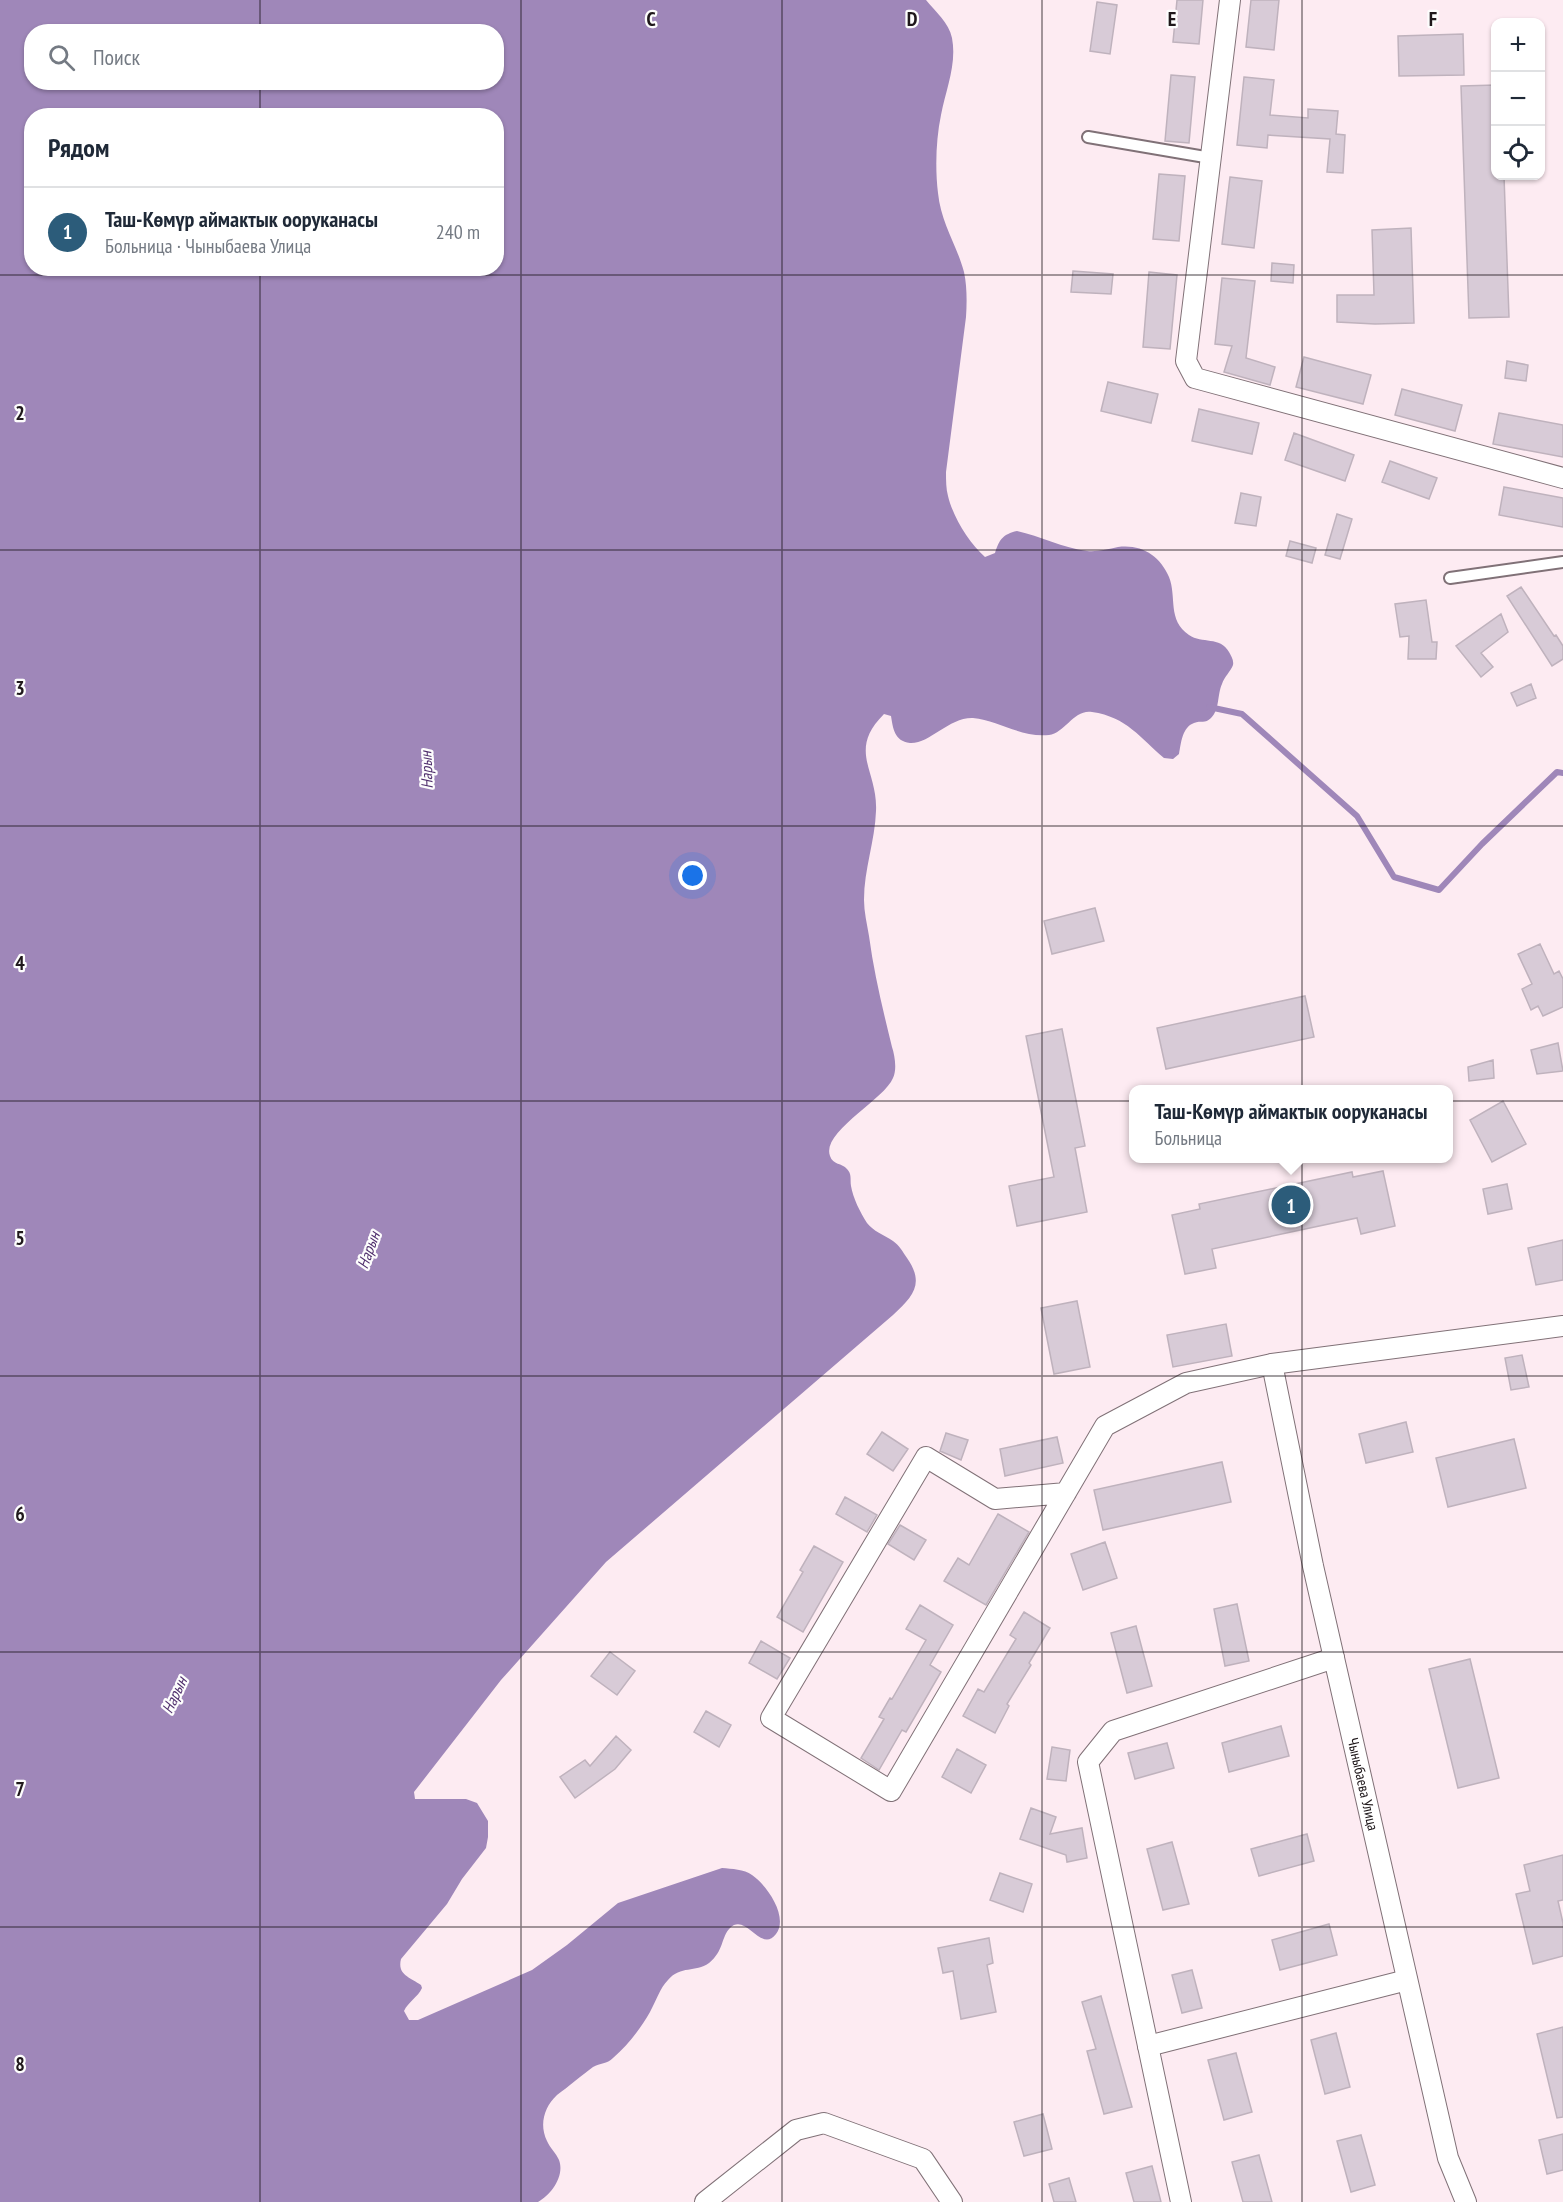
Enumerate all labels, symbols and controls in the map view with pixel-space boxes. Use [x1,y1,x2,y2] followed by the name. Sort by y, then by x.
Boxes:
[646,6,656,32] text: C
[907,6,918,32] text: D
[1168,6,1176,32] text: E
[1429,6,1437,32] text: F
[1491,18,1545,180] map controls
[1491,18,1545,72] button: +
[24,24,504,90] search box
[45,41,78,74] icon: search
[93,43,140,71] text: Поиск
[1491,72,1545,126] button: −
[1491,126,1545,180] button: locate
[48,131,109,164] text: Рядом
[105,205,378,233] text: Таш-Көмүр аймактык ооруканасы
[63,219,72,245] text: 1
[436,219,480,245] text: 240 m
[105,233,311,259] text: Больница · Чыныбаева Улица
[15,400,25,426] text: 2
[15,675,25,701] text: 3
[415,749,437,789] water label: Нарын
[678,861,707,890] your location
[15,950,25,976] text: 4
[1129,1085,1453,1163] popup
[1155,1097,1427,1125] text: Таш-Көмүр аймактык ооруканасы
[1155,1125,1222,1151] text: Больница
[1272,1182,1310,1228] pin: 1
[15,1225,25,1251] text: 5
[352,1227,385,1271] water label: Нарын
[15,1501,25,1527] text: 6
[157,1672,192,1716] water label: Нарын
[1343,1736,1383,1832] street label: Чыныбаева Улица
[15,1776,25,1802] text: 7
[15,2051,25,2077] text: 8

